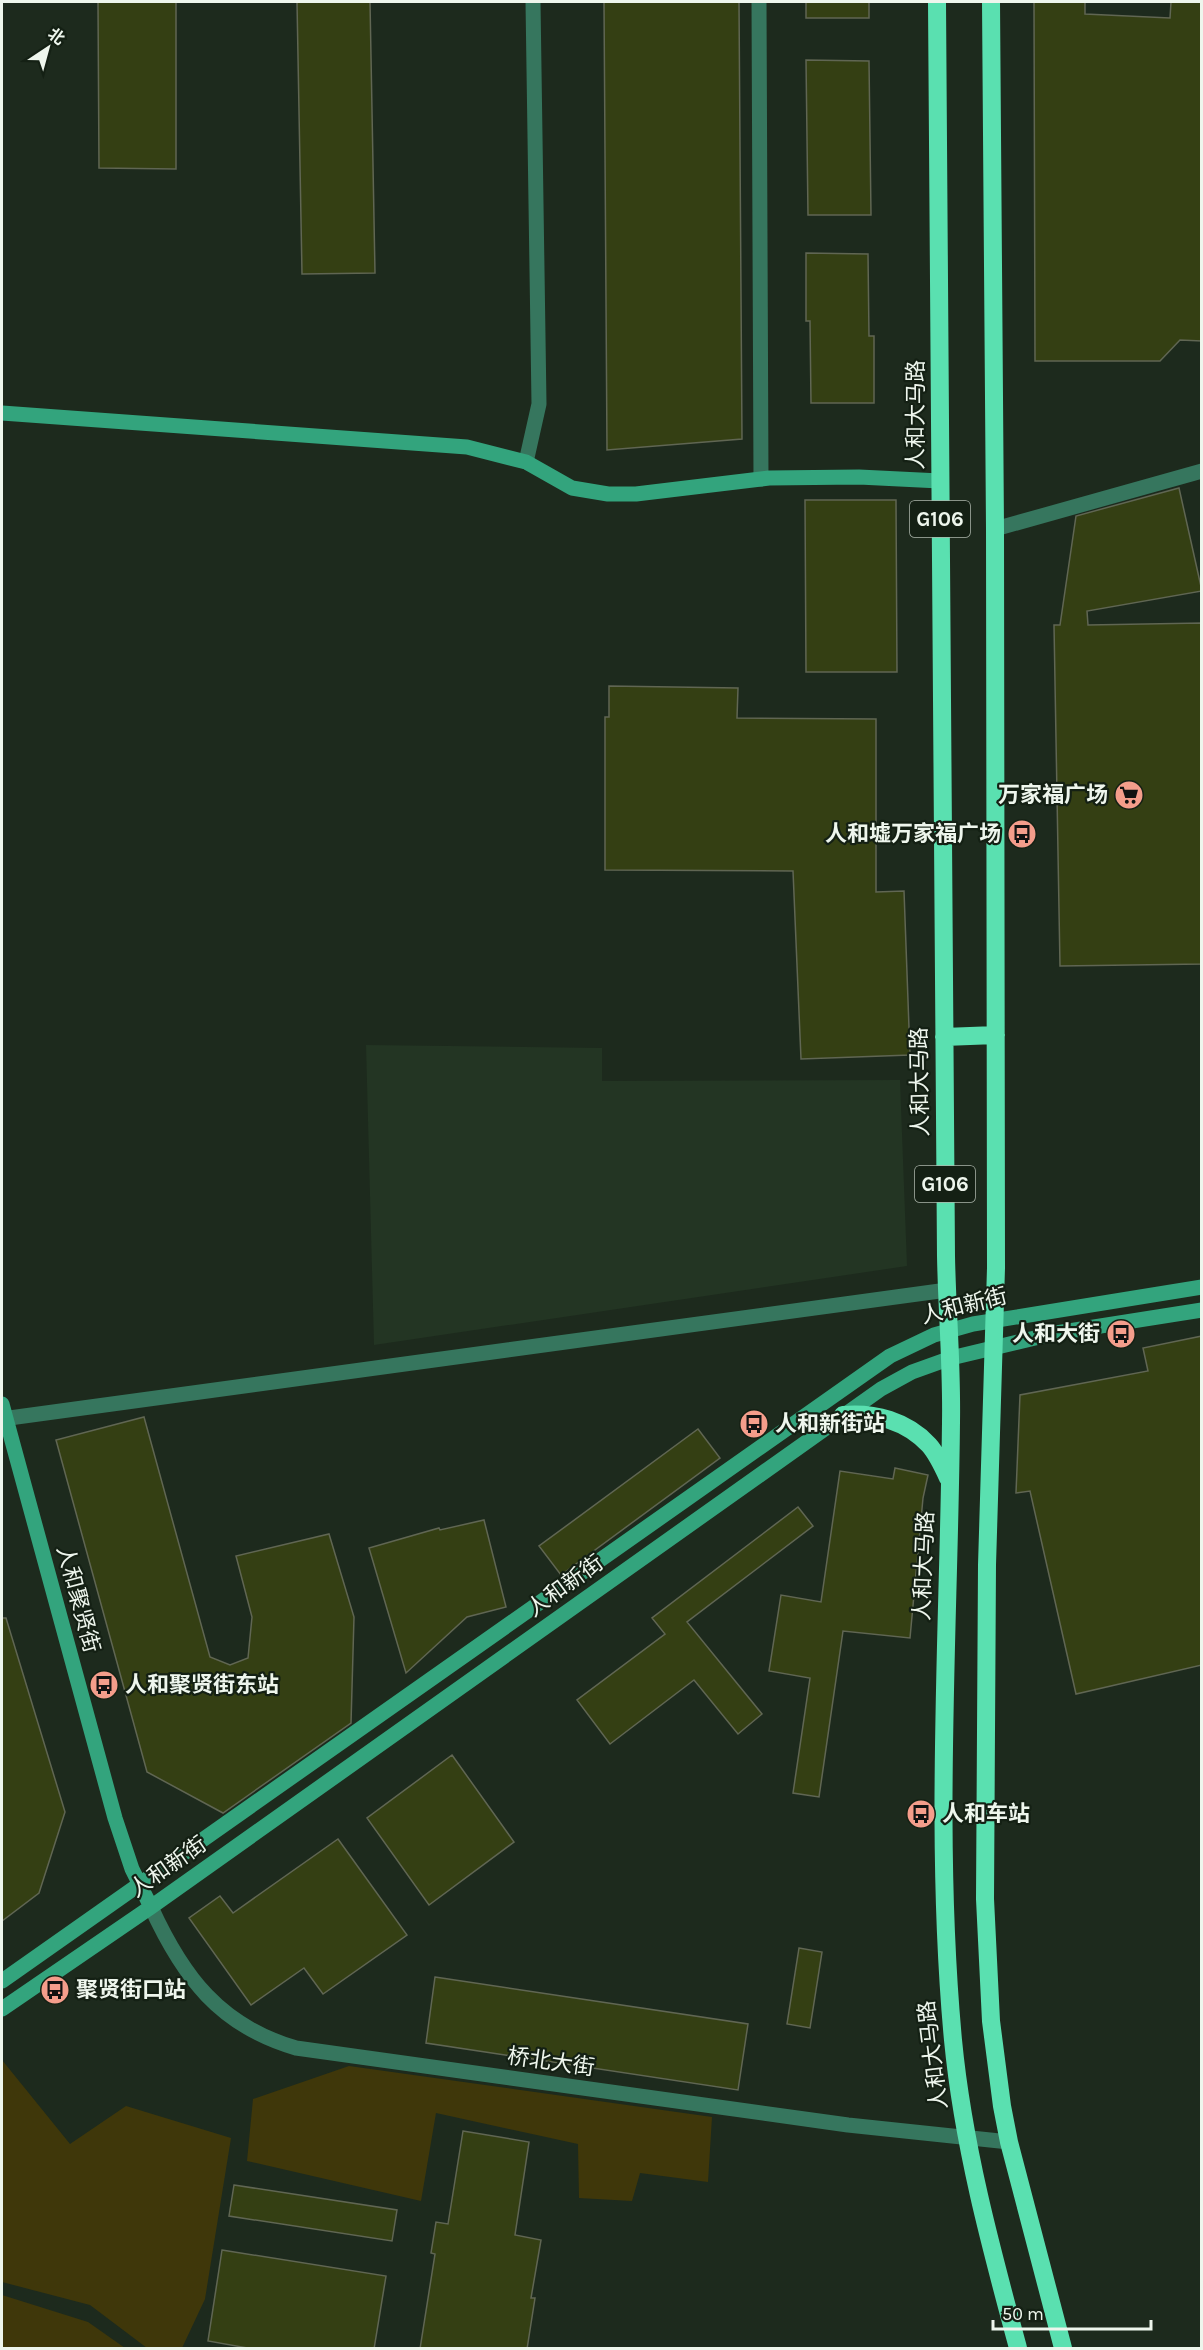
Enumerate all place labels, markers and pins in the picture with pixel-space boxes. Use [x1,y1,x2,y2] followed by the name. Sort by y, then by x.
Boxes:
[1113,779,1145,811] supermarket icon: 万家福广场
[998,782,1108,808] place label: 万家福广场
[1006,818,1038,850] bus stop icon: 人和墟万家福广场
[825,821,1001,847] place label: 人和墟万家福广场
[1105,1318,1137,1350] bus stop icon: 人和大街
[1012,1321,1100,1347] place label: 人和大街
[738,1408,770,1440] bus stop icon: 人和新街站
[775,1411,885,1437] place label: 人和新街站
[88,1669,120,1701] bus stop icon: 人和聚贤街东站
[125,1672,279,1698] place label: 人和聚贤街东站
[905,1798,937,1830] bus stop icon: 人和车站
[942,1801,1030,1827] place label: 人和车站
[39,1974,71,2006] bus stop icon: 聚贤街口站
[76,1977,186,2003] place label: 聚贤街口站

